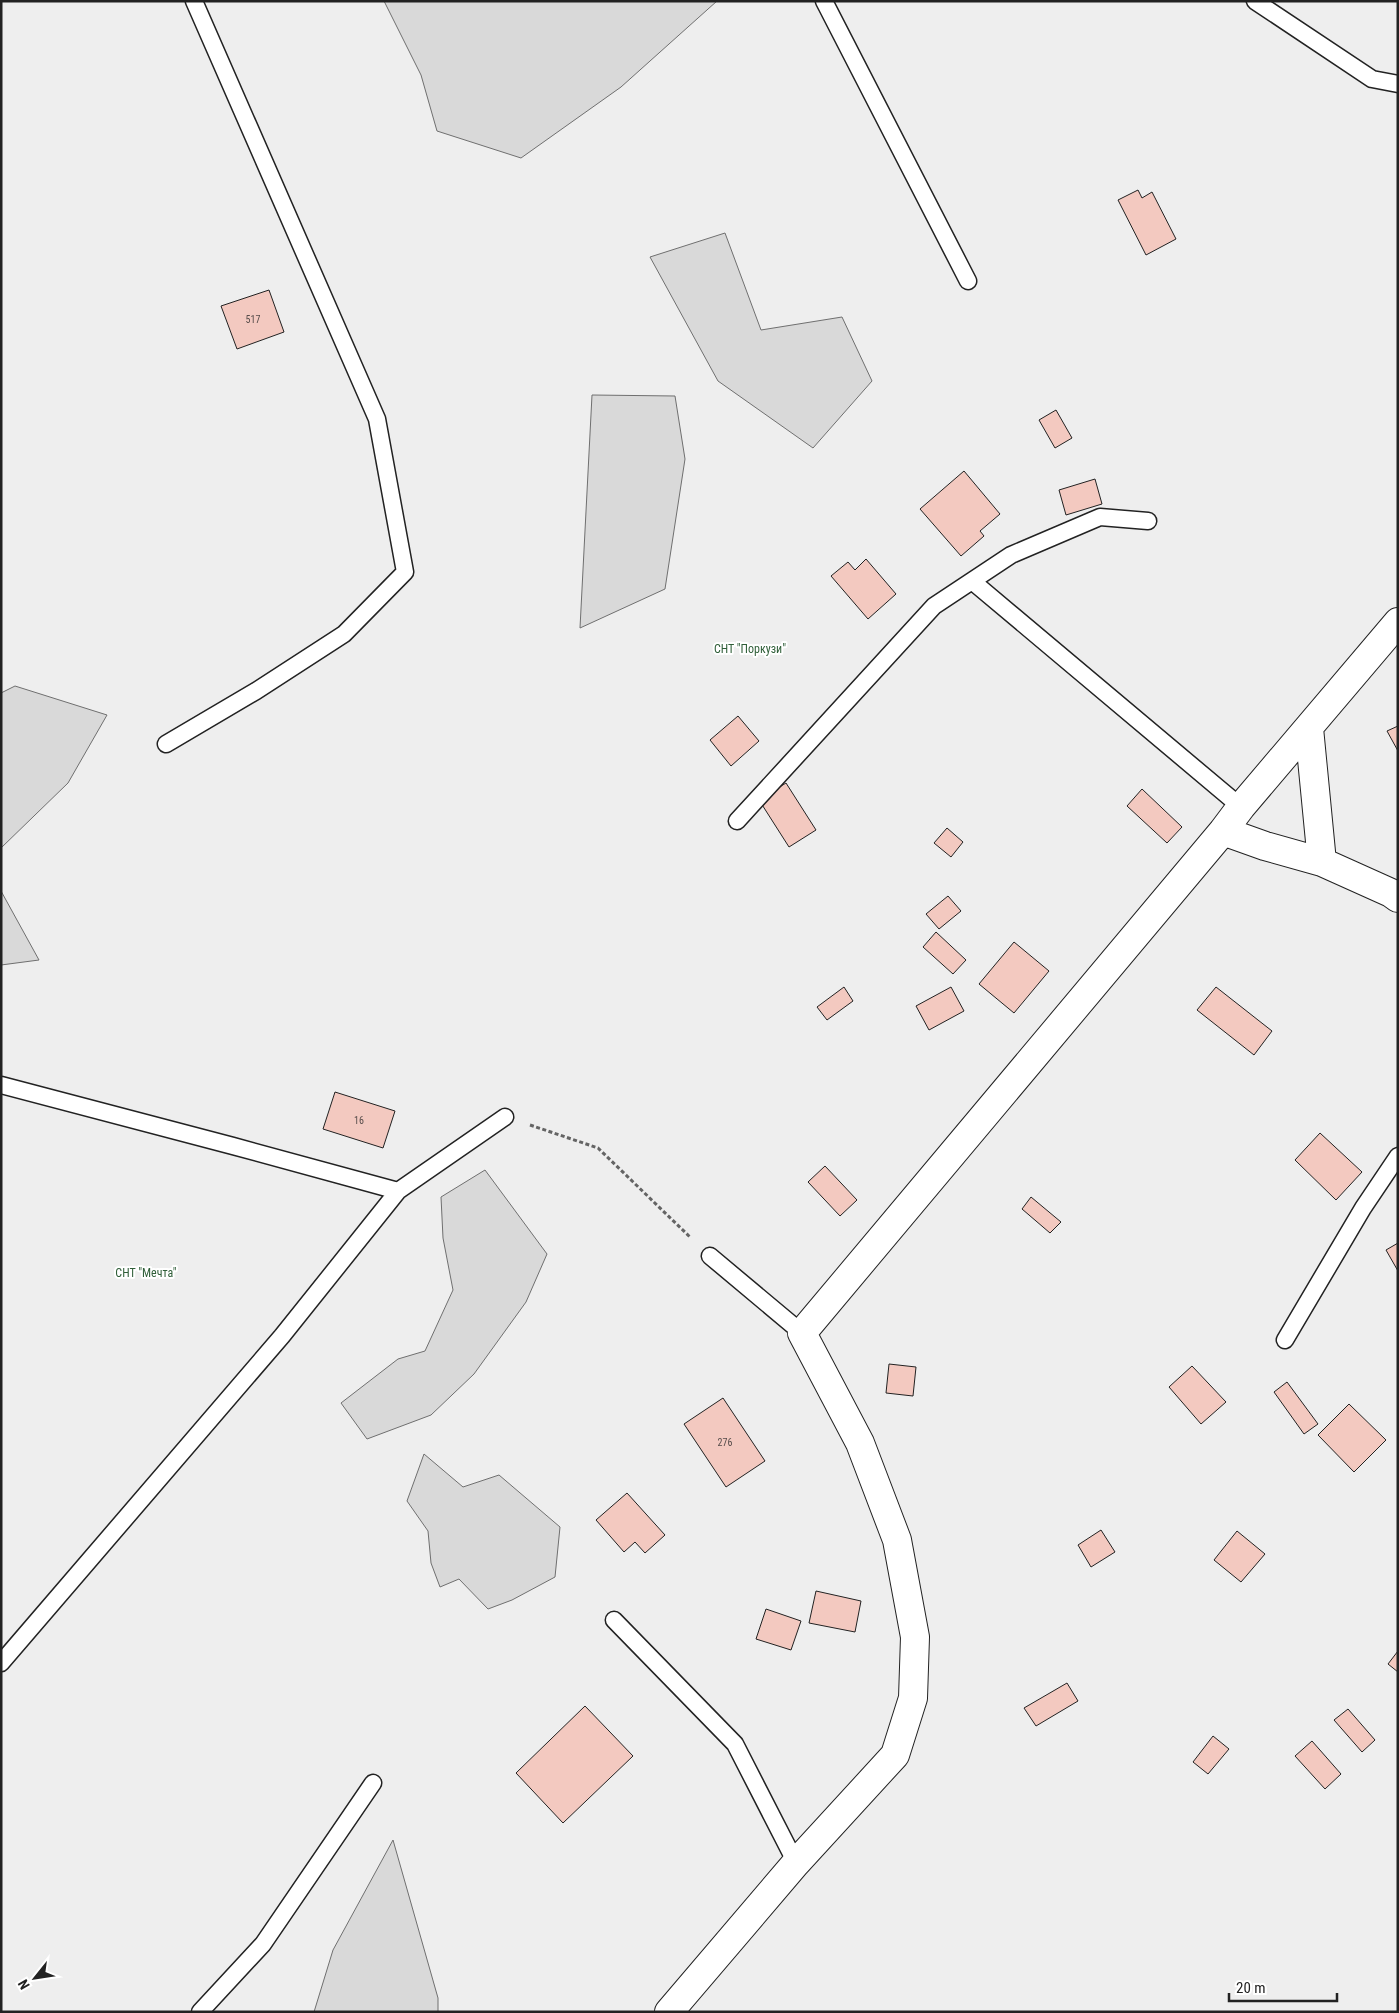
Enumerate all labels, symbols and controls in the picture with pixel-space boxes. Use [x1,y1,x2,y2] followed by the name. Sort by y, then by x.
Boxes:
[246,314,260,325] house number: 517
[714,642,786,656] park label: СНТ "Поркузи"
[354,1115,364,1126] house number: 16
[115,1266,177,1280] park label: СНТ "Мечта"
[718,1437,732,1448] house number: 276
[10,1953,60,2003] north arrow
[1229,1970,1336,2002] scale bar
[15,1977,33,1992] text: N
[1236,1979,1266,1997] text: 20 m

